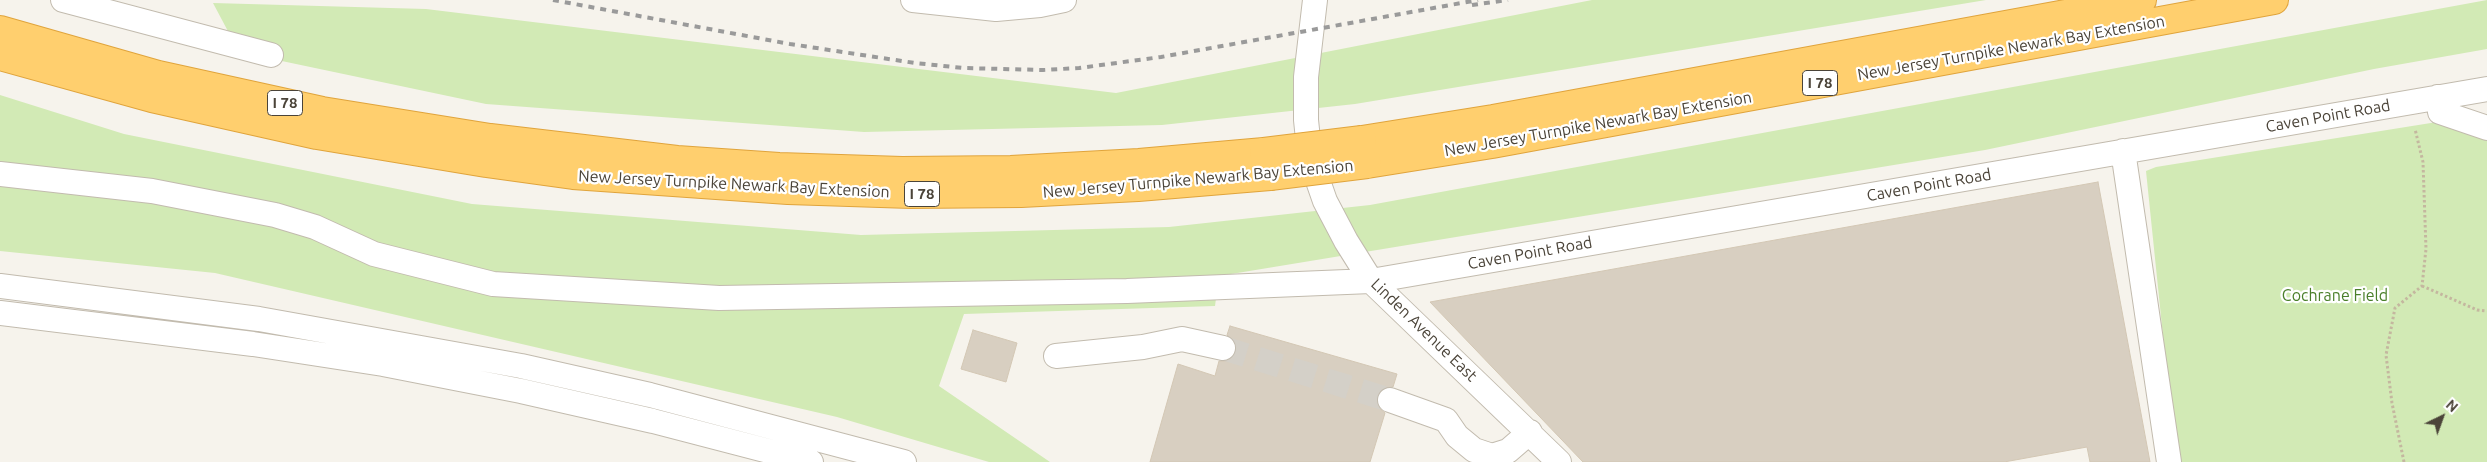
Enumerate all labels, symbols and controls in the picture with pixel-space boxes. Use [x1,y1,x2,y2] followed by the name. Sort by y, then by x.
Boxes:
[1856,11,2166,85] street label: New Jersey Turnpike Newark Bay Extension
[1802,70,1838,96] road number: I 78
[1443,87,1753,161] street label: New Jersey Turnpike Newark Bay Extension
[268,90,302,116] road number: I 78
[2264,96,2392,136] street label: Caven Point Road
[1042,156,1354,202] street label: New Jersey Turnpike Newark Bay Extension
[1865,165,1993,205] street label: Caven Point Road
[578,166,890,202] street label: New Jersey Turnpike Newark Bay Extension
[904,182,940,206] road number: I 78
[1466,233,1594,273] street label: Caven Point Road
[1367,274,1481,386] street label: Linden Avenue East
[2282,286,2388,306] park label: Cochrane Field
[2417,392,2467,442] north arrow
[2443,396,2461,415] text: N

